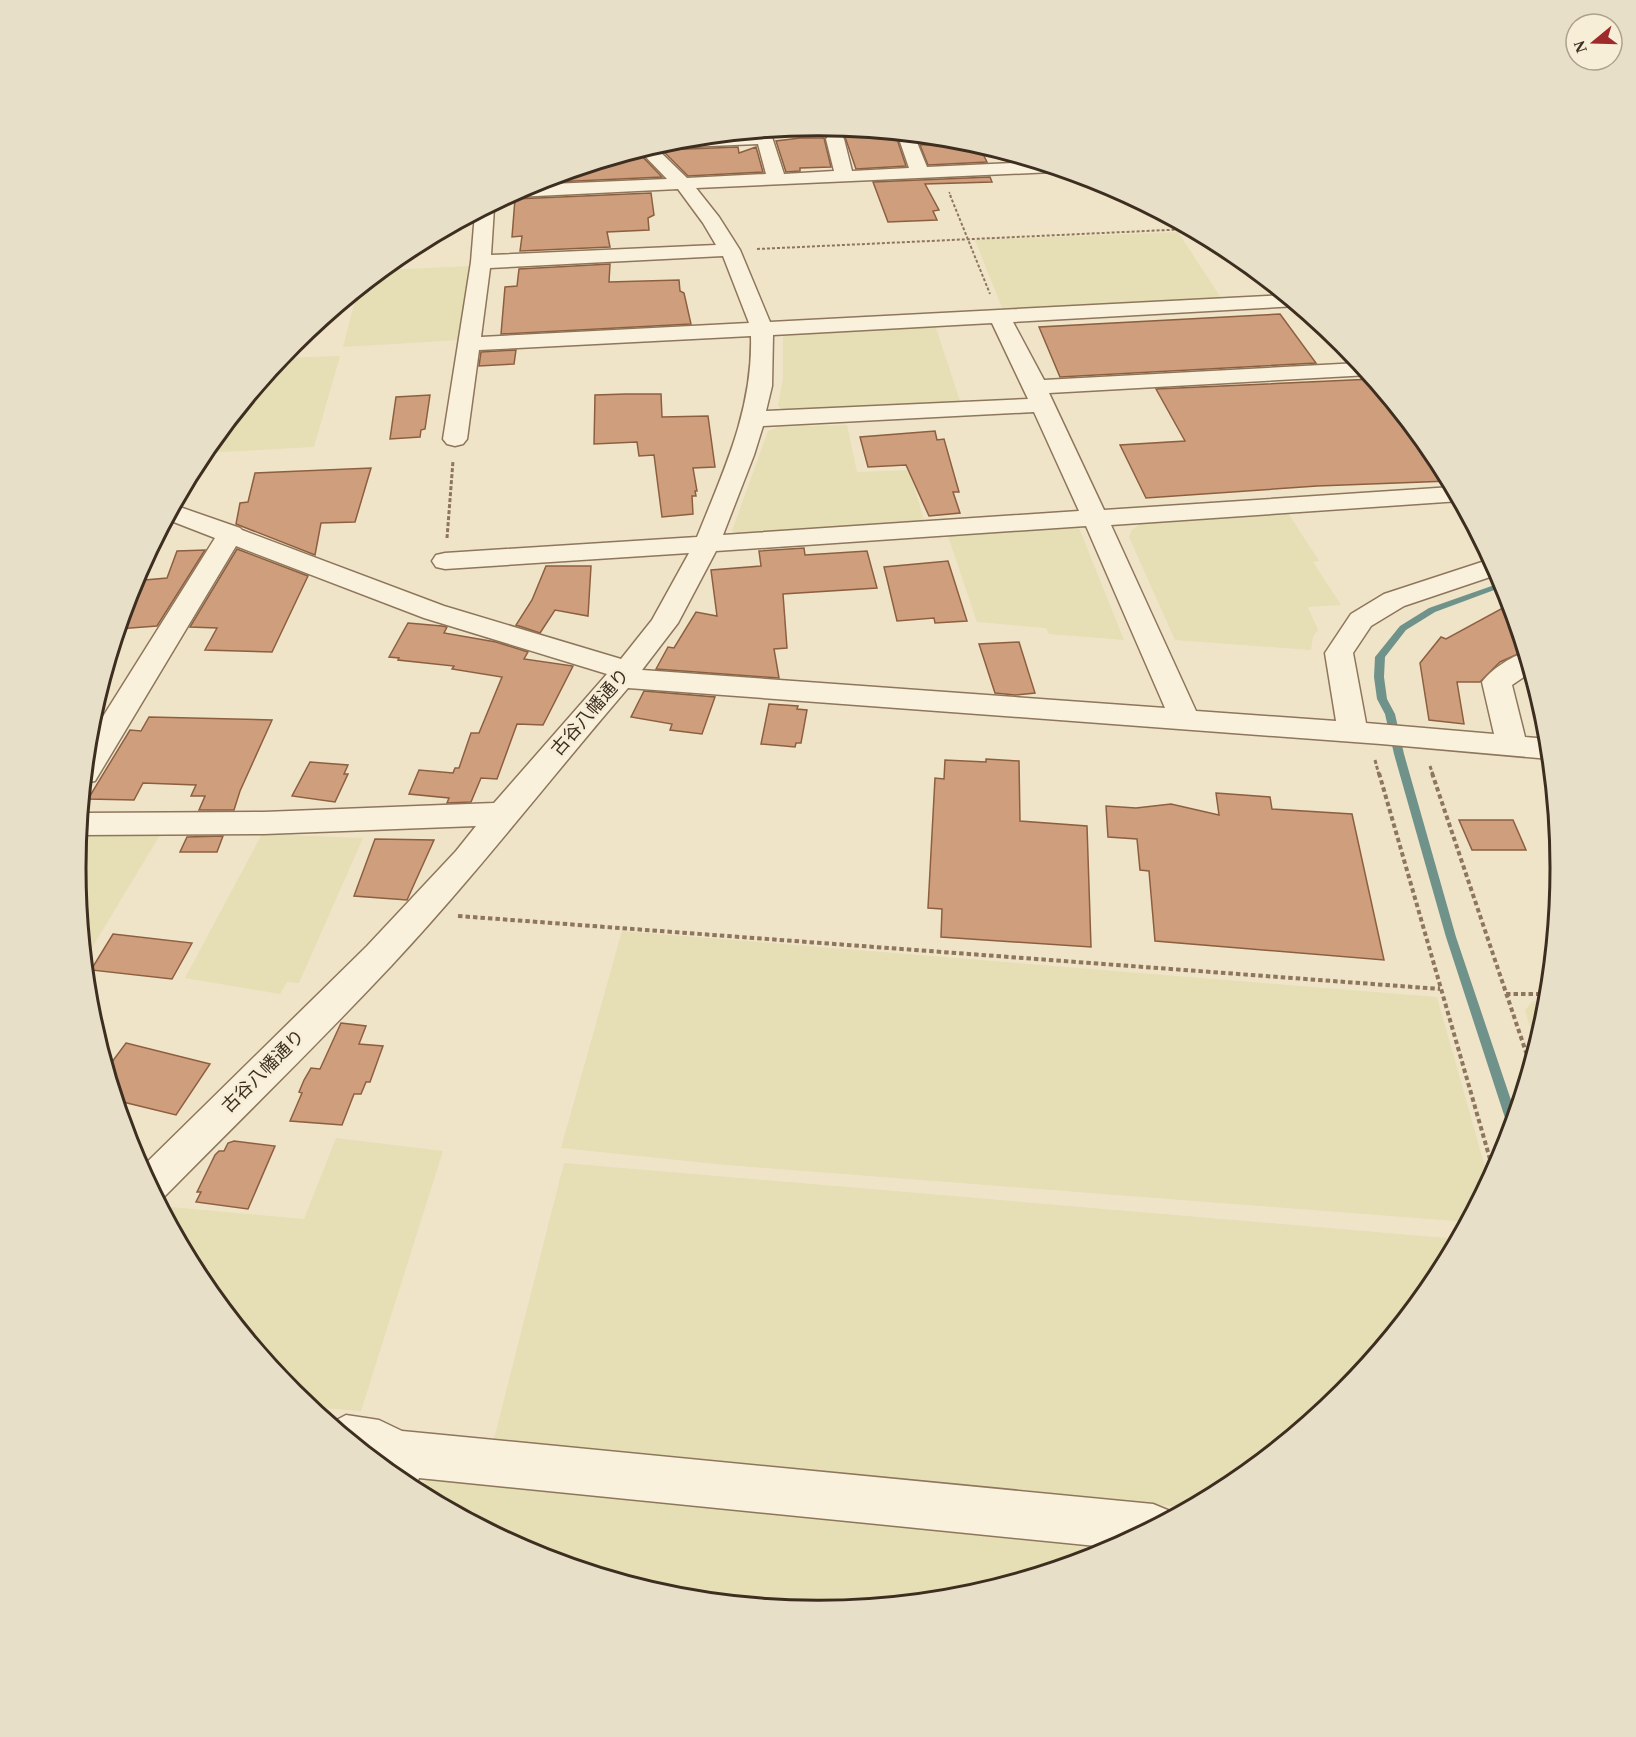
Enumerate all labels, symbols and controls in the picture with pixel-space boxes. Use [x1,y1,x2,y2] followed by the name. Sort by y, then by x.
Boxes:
[1564,12,1624,72] north arrow
[1570,38,1590,55] text: N
[547,665,633,759] street label: 古谷八幡通り
[218,1026,308,1116] street label: 古谷八幡通り

